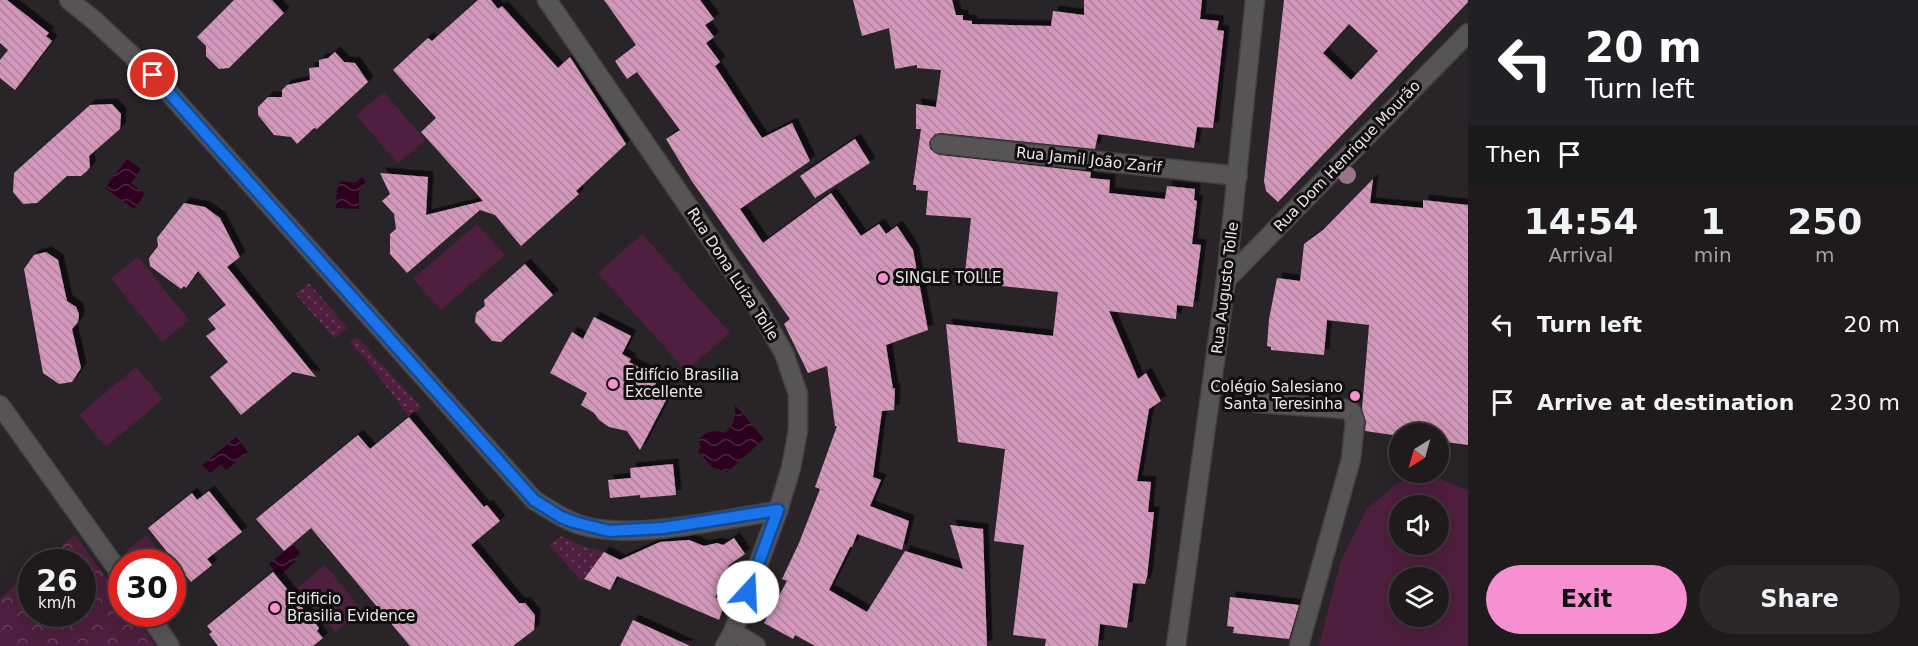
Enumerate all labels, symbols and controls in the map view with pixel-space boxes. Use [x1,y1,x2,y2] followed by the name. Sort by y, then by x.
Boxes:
[1585,23,1702,72] text: 20 m
[1486,24,1564,102] icon: left
[127,49,178,100] pin
[136,58,169,91] icon: arrive
[1585,73,1695,104] text: Turn left
[1270,77,1424,235] street label: Rua Dom Henrique Mourão
[1553,138,1586,171] icon: arrive
[1486,142,1541,167] text: Then
[1015,143,1163,177] street label: Rua Jamil João Zarif
[1524,201,1638,242] text: 14:54
[1700,201,1725,242] text: 1
[1787,201,1862,242] text: 250
[683,204,783,344] street label: Rua Dona Luiza Tolle
[1208,221,1242,355] street label: Rua Augusto Tolle
[1548,243,1613,267] text: Arrival
[1694,243,1732,267] text: min
[1815,243,1835,267] text: m
[895,269,1002,287] place label: SINGLE TOLLE
[876,271,890,285] marker: SINGLE TOLLE
[1486,308,1519,341] icon: left
[1537,312,1642,337] text: Turn left
[1844,312,1900,337] text: 20 m
[625,366,739,401] place label: Edifício Brasilia Excellente
[606,377,620,391] marker: Edifício Brasilia Excellente
[1210,378,1343,413] place label: Colégio Salesiano Santa Teresinha
[1486,386,1519,419] icon: arrive
[1348,389,1362,403] marker: Colégio Salesiano Santa Teresinha
[1537,390,1794,415] text: Arrive at destination
[1830,390,1900,415] text: 230 m
[1389,423,1449,483] north arrow
[1389,423,1449,627] map controls
[1389,495,1449,555] button: sound
[108,549,186,627] speed limit sign: 30
[716,560,780,624] position arrow
[36,563,78,598] text: 26
[1486,565,1687,634] button: Exit
[1699,565,1900,634] button: Share
[1389,567,1449,627] button: layers
[287,590,415,625] place label: Edificio Brasilia Evidence
[38,594,76,612] text: km/h
[268,601,282,615] marker: Edificio Brasilia Evidence

